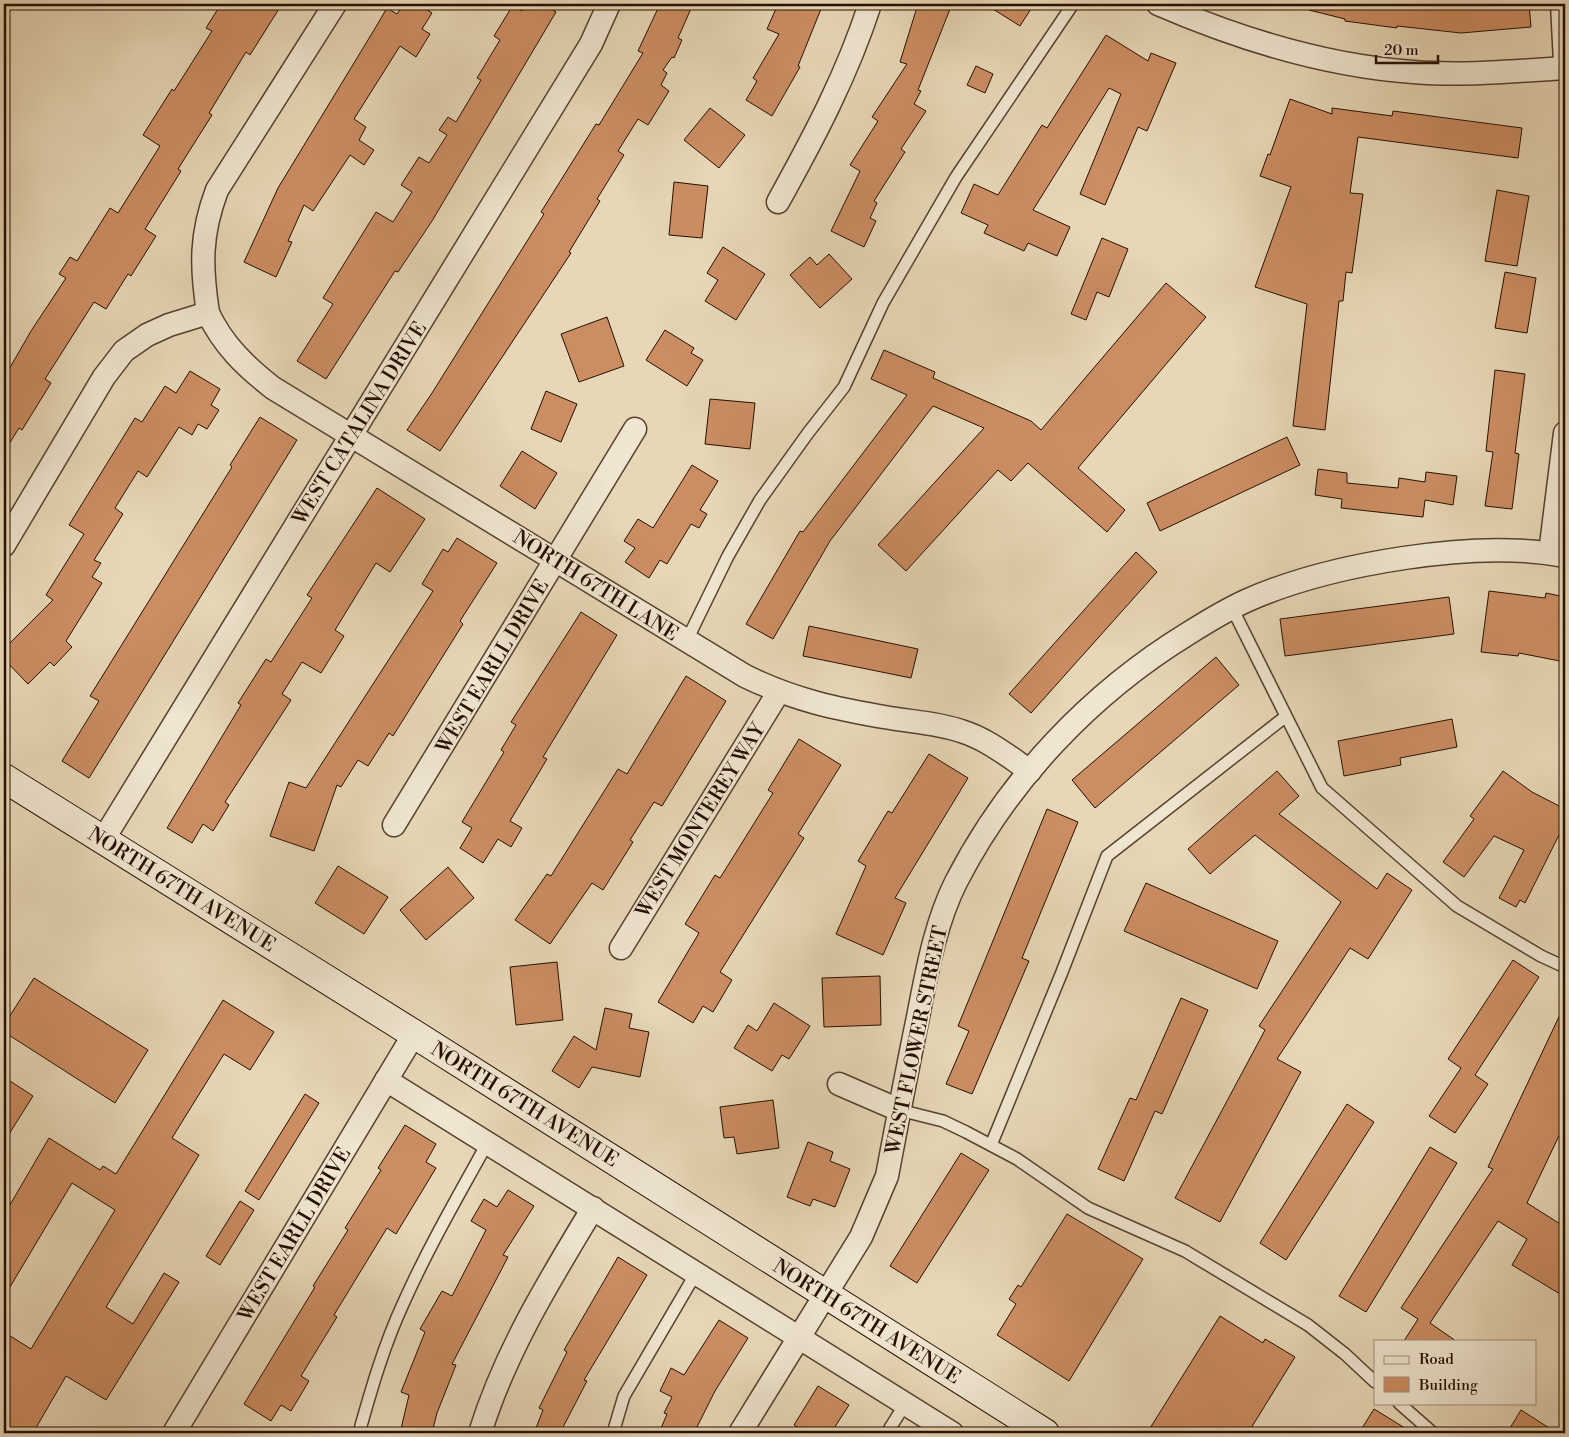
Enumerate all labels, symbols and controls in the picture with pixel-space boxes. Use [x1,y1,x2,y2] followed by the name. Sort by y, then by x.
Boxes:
[1376,32,1439,64] scale bar
[1384,41,1419,60] text: 20 m
[287,318,433,531] street label: WEST CATALINA DRIVE
[508,525,682,647] street label: NORTH 67TH LANE
[431,575,555,759] street label: WEST EARLL DRIVE
[631,718,772,924] street label: WEST MONTEREY WAY
[83,822,280,958] street label: NORTH 67TH AVENUE
[881,924,954,1158] street label: WEST FLOWER STREET
[426,1037,623,1173] street label: NORTH 67TH AVENUE
[233,1143,357,1327] street label: WEST EARLL DRIVE
[768,1254,965,1390] street label: NORTH 67TH AVENUE
[1374,1340,1536,1404] legend
[1419,1350,1454,1369] text: Road
[1418,1376,1478,1395] text: Building

